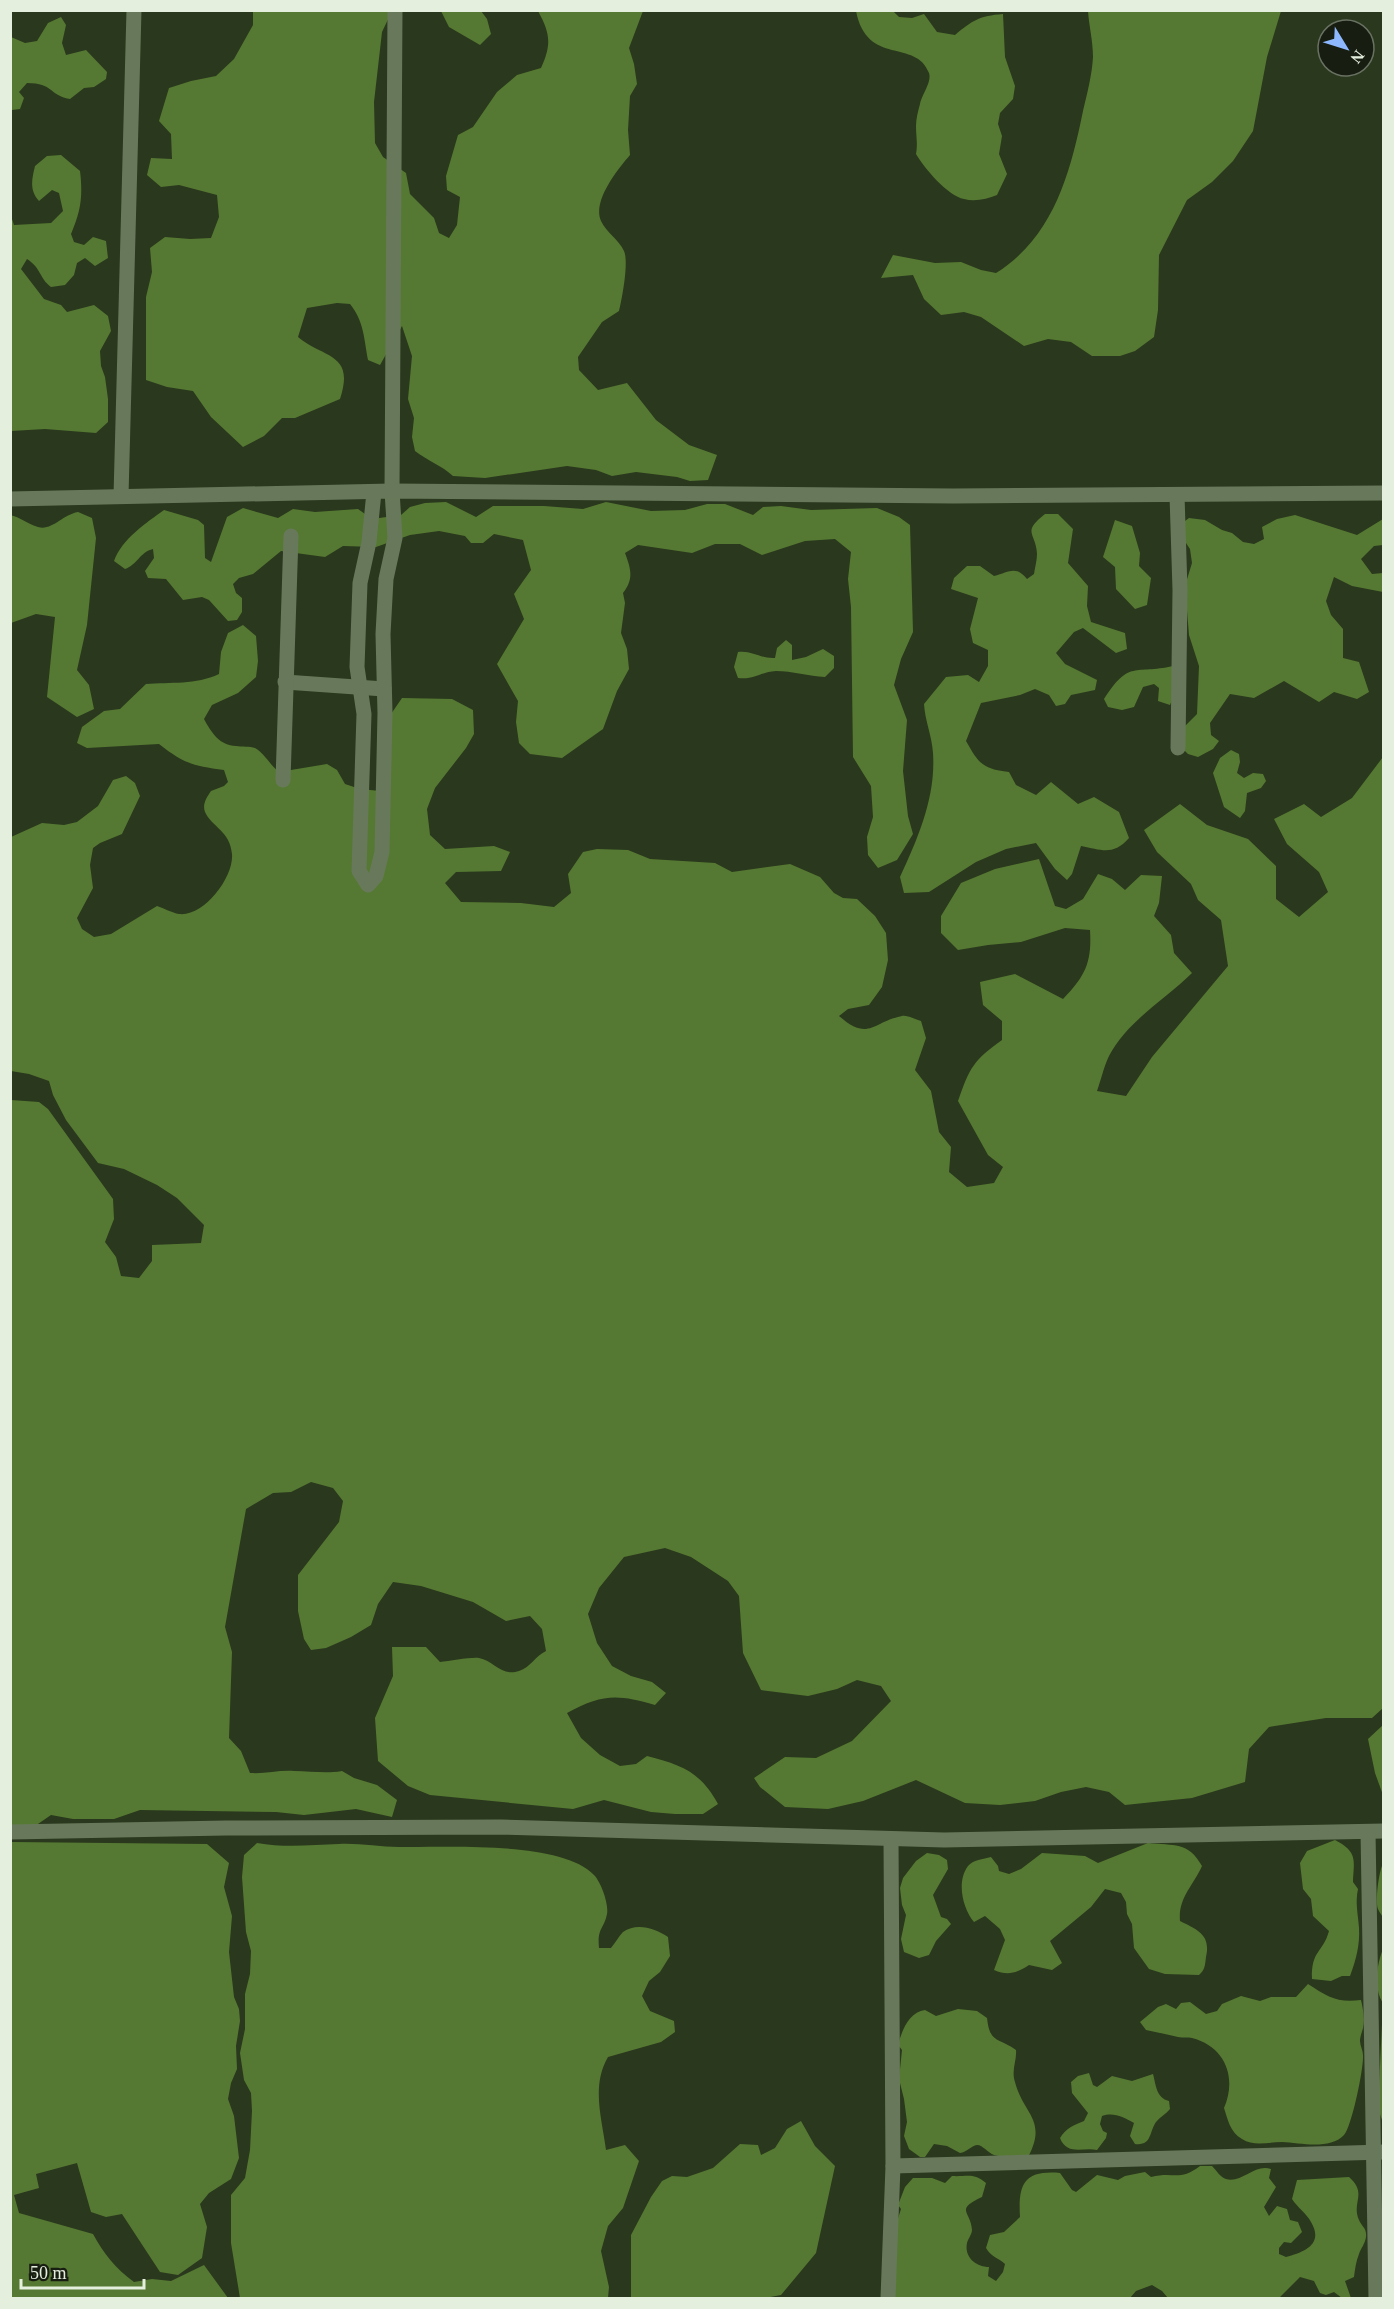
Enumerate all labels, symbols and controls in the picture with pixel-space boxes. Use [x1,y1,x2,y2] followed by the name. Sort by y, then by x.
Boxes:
[1316,18,1376,78] north arrow
[1347,47,1368,67] text: N
[21,2252,144,2290] scale bar
[30,2263,67,2283] text: 50 m

